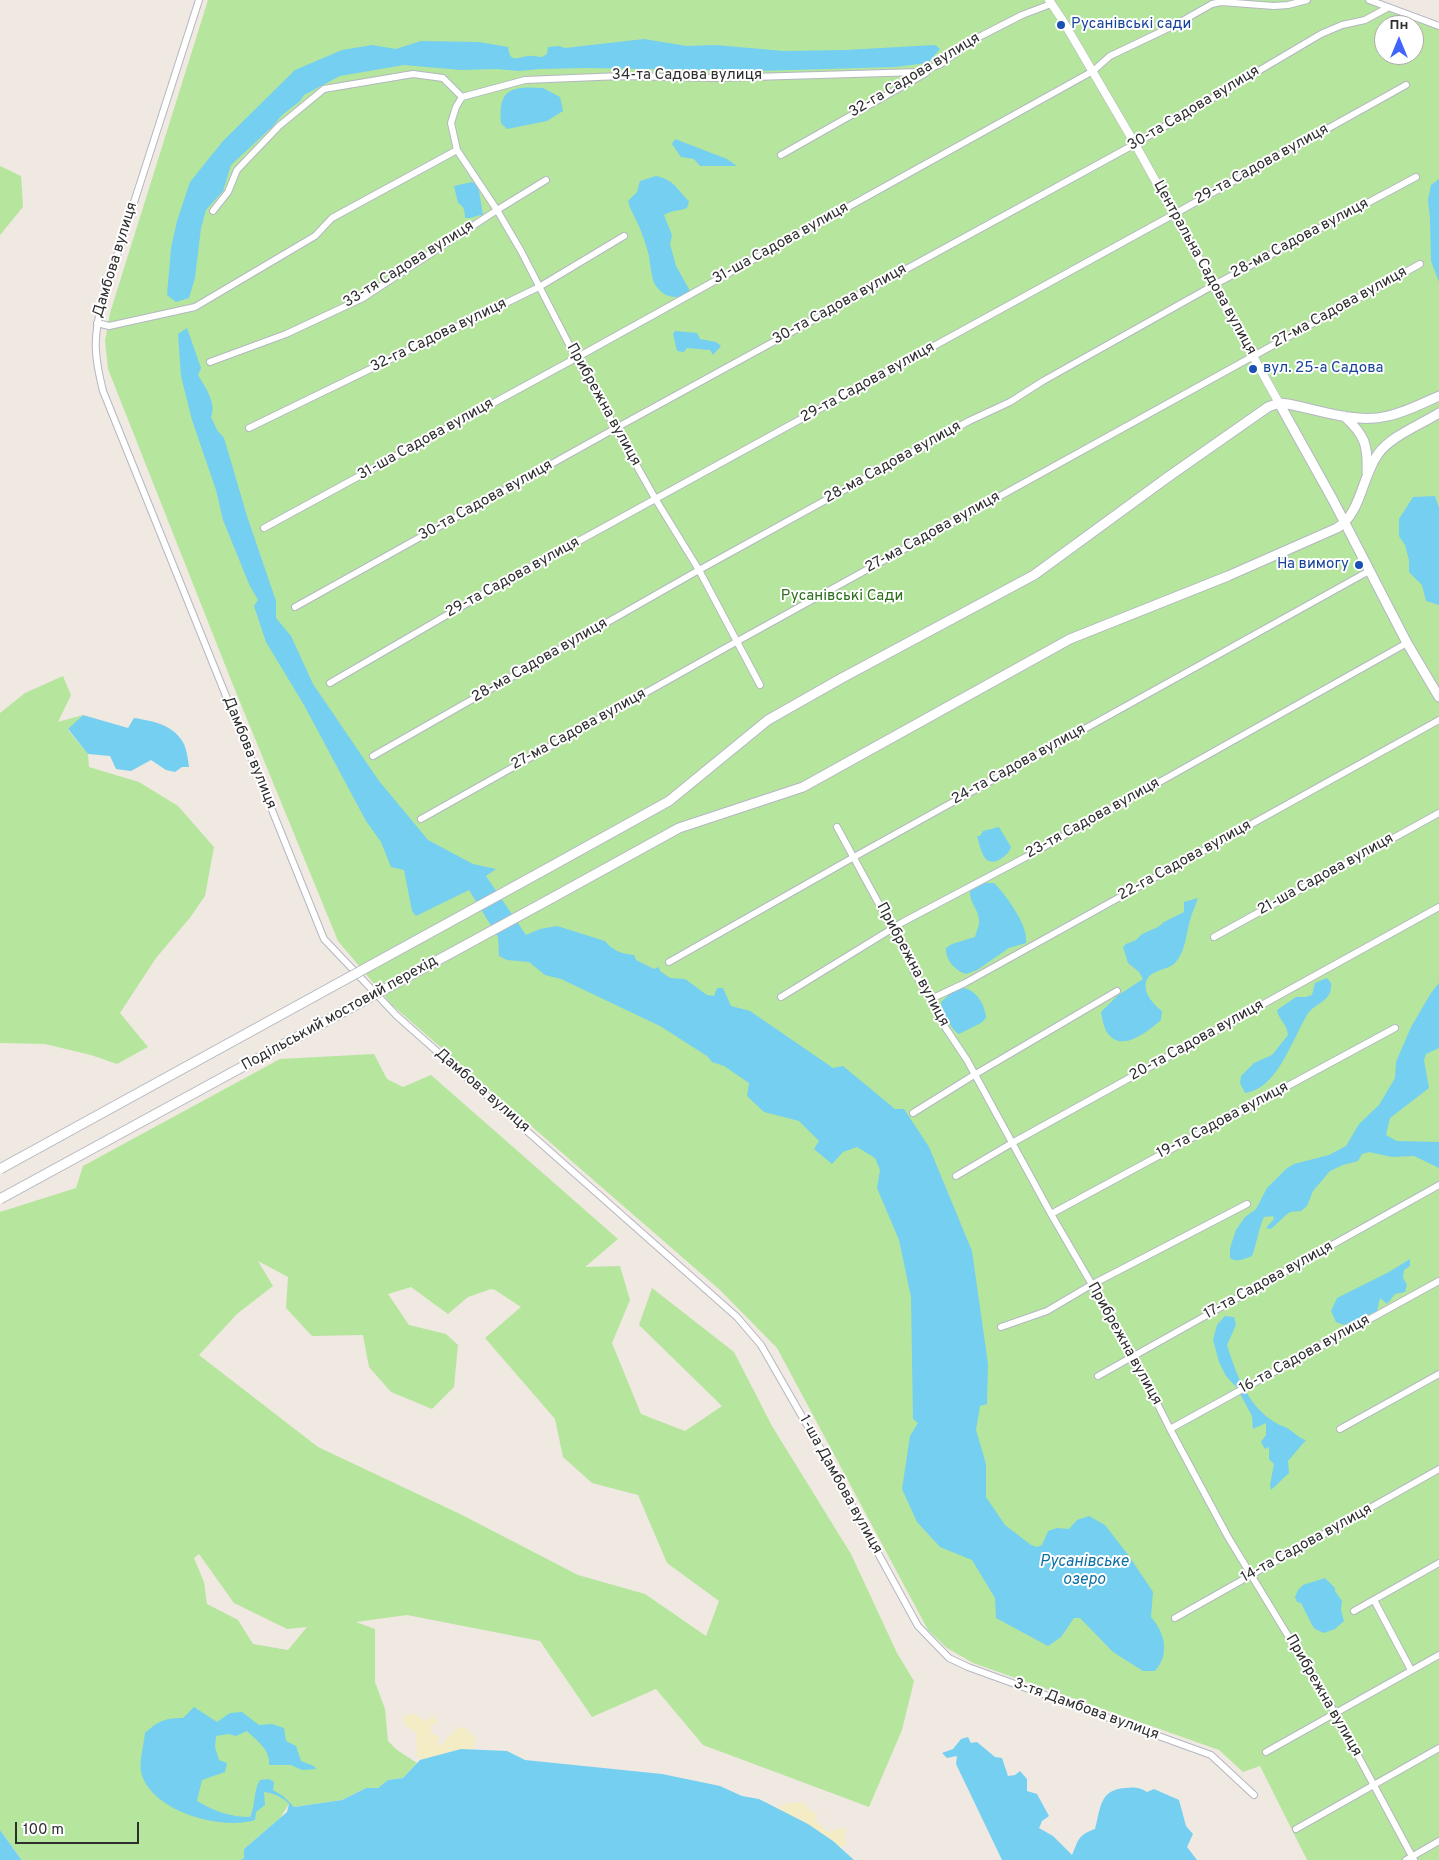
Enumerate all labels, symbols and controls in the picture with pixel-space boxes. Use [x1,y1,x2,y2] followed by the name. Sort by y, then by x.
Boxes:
[1374,15,1424,65] north arrow
[1071,16,1191,34] place label: Русанівські сади
[1390,17,1408,34] text: Пн
[1055,19,1067,31] marker: Русанівські сади
[846,30,984,122] street label: 32-га Садова вулиця
[1125,63,1263,155] street label: 30-та Садова вулиця
[612,67,762,85] street label: 34-та Садова вулиця
[1192,121,1332,209] street label: 29-та Садова вулиця
[1148,178,1260,358] street label: Центральна Садова вулиця
[1228,195,1372,283] street label: 28-ма Садова вулиця
[710,199,852,289] street label: 31-ша Садова вулиця
[90,200,142,320] street label: Дамбова вулиця
[340,218,478,312] street label: 33-тя Садова вулиця
[770,261,910,349] street label: 30-та Садова вулиця
[1269,263,1411,353] street label: 27-ма Садова вулиця
[368,295,510,377] street label: 32-га Садова вулиця
[798,339,938,427] street label: 29-та Садова вулиця
[562,340,644,470] street label: Прибрежна вулиця
[1263,360,1383,378] place label: вул. 25-а Садова
[1247,363,1259,375] marker: вул. 25-а Садова
[355,395,497,485] street label: 31-ша Садова вулиця
[822,418,964,508] street label: 28-ма Садова вулиця
[416,457,556,545] street label: 30-та Садова вулиця
[862,488,1004,578] street label: 27-ма Садова вулиця
[443,534,583,622] street label: 29-та Садова вулиця
[1277,556,1349,574] place label: На вимогу
[1353,559,1365,571] marker: На вимогу
[781,588,903,606] park label: Русанівські Сади
[469,615,611,707] street label: 28-ма Садова вулиця
[508,685,650,775] street label: 27-ма Садова вулиця
[218,694,280,812] street label: Дамбова вулиця
[949,721,1089,809] street label: 24-та Садова вулиця
[1023,775,1163,863] street label: 23-тя Садова вулиця
[1115,817,1255,905] street label: 22-га Садова вулиця
[1255,830,1397,920] street label: 21-ша Садова вулиця
[872,900,952,1030] street label: Прибрежна вулиця
[239,952,441,1076] street label: Подільський мостовий перехід
[1127,997,1267,1085] street label: 20-та Садова вулиця
[431,1045,533,1137] street label: Дамбова вулиця
[1154,1079,1292,1163] street label: 19-та Садова вулиця
[1201,1238,1337,1324] street label: 17-та Садова вулиця
[1083,1279,1165,1409] street label: Прибрежна вулиця
[1237,1312,1373,1398] street label: 16-та Садова вулиця
[794,1413,886,1557] street label: 1-ша Дамбова вулиця
[1239,1501,1375,1587] street label: 14-та Садова вулиця
[1040,1553,1128,1591] water label: Русанівське озеро
[1281,1632,1365,1760] street label: Прибрежна вулиця
[1011,1675,1161,1745] street label: 3-тя Дамбова вулиця
[18,1812,141,1844] scale bar
[23,1821,64,1840] text: 100 m

